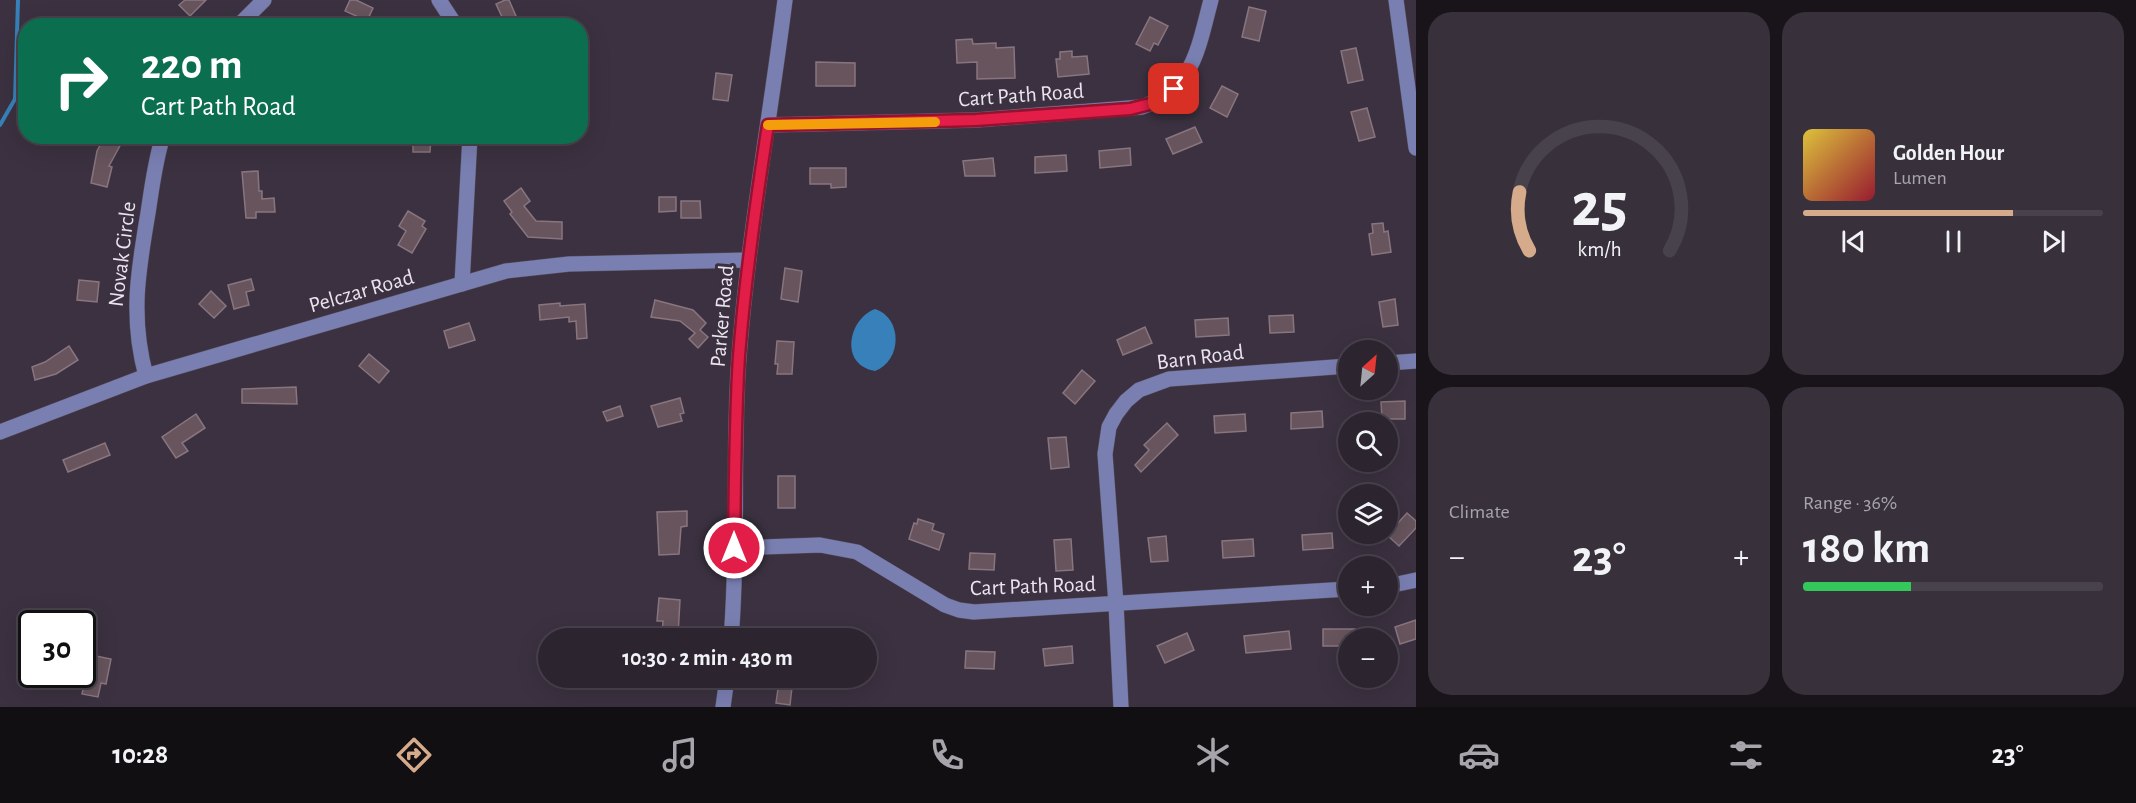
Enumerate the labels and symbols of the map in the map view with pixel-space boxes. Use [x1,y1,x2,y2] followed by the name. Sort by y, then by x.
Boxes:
[1148,63,1199,114] pin
[957,80,1085,110] street label: Cart Path Road
[105,200,139,308] street label: Novak Circle
[707,264,737,368] street label: Parker Road
[306,265,416,316] street label: Pelczar Road
[1338,340,1398,400] north arrow
[1155,341,1245,373] street label: Barn Road
[702,516,766,580] position arrow
[970,573,1096,599] street label: Cart Path Road
[18,610,96,688] speed limit sign: 30

